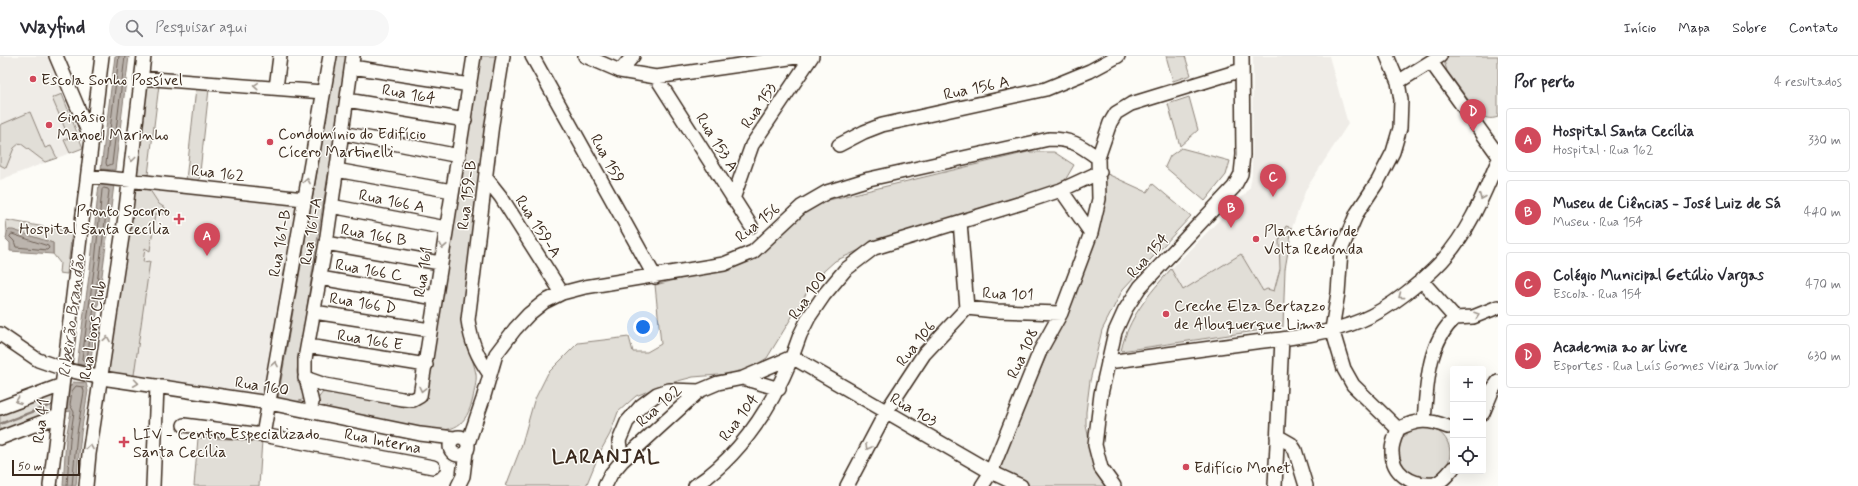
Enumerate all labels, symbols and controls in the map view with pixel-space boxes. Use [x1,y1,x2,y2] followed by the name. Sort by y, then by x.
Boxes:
[109,10,389,46] search box
[20,15,85,40] text: Wayfind
[123,17,145,39] icon: search
[155,18,247,38] text: Pesquisar aqui
[1623,19,1656,37] text: Início
[1678,19,1710,37] text: Mapa
[1732,19,1767,37] text: Sobre
[1789,19,1838,37] text: Contato
[41,70,183,91] place label: Escola Sonho Possível
[942,71,1011,106] street label: Rua 156 A
[1514,71,1575,93] text: Por perto
[28,74,38,84] marker: Escola Sonho Possível
[1774,74,1842,91] text: 4 resultados
[736,78,782,133] street label: Rua 153
[380,79,437,110] street label: Rua 164
[253,82,259,91] one-way arrow
[1460,99,1486,132] pin: D
[57,107,169,146] place label: Ginásio Manoel Marinho
[690,109,743,176] street label: Rua 153 A
[44,120,54,130] marker: Ginásio Manoel Marinho
[1553,122,1694,142] text: Hospital Santa Cecília
[278,124,426,163] place label: Condomínio do Edifício Cícero Martinelli
[585,131,629,187] street label: Rua 159
[1524,132,1532,149] text: A
[1808,132,1841,149] text: 330 m
[265,137,275,147] marker: Condomínio do Edifício Cícero Martinelli
[1553,142,1653,159] text: Hospital · Rua 162
[128,156,137,162] one-way arrow
[453,159,482,231] street label: Rua 159-B
[190,160,246,187] street label: Rua 162
[1260,164,1286,197] pin: C
[302,178,311,184] one-way arrow
[357,185,427,218] street label: Rua 166 A
[510,192,566,262] street label: Rua 159-A
[1479,193,1487,200] one-way arrow
[1553,194,1781,214] text: Museu de Ciências - José Luiz de Sá
[1218,195,1244,228] pin: B
[296,196,327,267] street label: Rua 161-A
[731,199,785,248] street label: Rua 156
[19,201,170,240] place label: Pronto Socorro Hospital Santa Cecília
[1524,204,1532,221] text: B
[1804,204,1841,221] text: 440 m
[264,208,297,279] street label: Rua 161-B
[173,213,185,225] marker: Pronto Socorro Hospital Santa Cecília
[1553,214,1643,231] text: Museu · Rua 154
[339,219,408,252] street label: Rua 166 B
[1264,221,1363,260] place label: Planetário de Volta Redonda
[194,223,220,256] pin: A
[1122,229,1174,283] street label: Rua 154
[1251,234,1261,244] marker: Planetário de Volta Redonda
[439,243,448,250] one-way arrow
[409,245,438,299] street label: Rua 161
[53,252,91,379] water label: Ribeirão Brandão
[333,254,404,287] street label: Rua 166 C
[1553,266,1764,286] text: Colégio Municipal Getúlio Vargas
[784,267,832,324] street label: Rua 100
[1523,276,1533,293] text: C
[1805,276,1841,293] text: 470 m
[75,279,112,381] street label: Rua Lions Club
[982,283,1034,306] street label: Rua 101
[1553,286,1642,303] text: Escola · Rua 154
[328,288,398,319] street label: Rua 166 D
[1398,291,1405,298] one-way arrow
[1174,296,1325,335] place label: Creche Elza Bertazzo de Albuquerque Lima
[1161,309,1171,319] marker: Creche Elza Bertazzo de Albuquerque Lima
[1474,311,1481,320] one-way arrow
[633,317,653,337] your location
[892,317,941,371] street label: Rua 106
[336,325,404,356] street label: Rua 166 E
[1003,325,1044,382] street label: Rua 108
[103,336,111,342] one-way arrow
[1553,338,1687,358] text: Academia ao ar livre
[1524,348,1532,365] text: D
[1807,348,1841,365] text: 630 m
[1553,358,1779,375] text: Esportes · Rua Luís Gomes Vieira Junior
[271,361,279,367] one-way arrow
[1450,366,1486,474] map controls
[1450,366,1486,402] button: +
[233,372,290,401] street label: Rua 160
[133,378,139,387] one-way arrow
[632,380,687,432] street label: Rua 102
[418,385,427,392] one-way arrow
[886,388,941,433] street label: Rua 103
[714,390,764,446] street label: Rua 104
[14,397,21,405] one-way arrow
[28,398,55,445] street label: Rua 41
[1450,402,1486,438] button: −
[133,424,320,463] place label: LIV - Centro Especializado Santa Cecília
[342,424,423,459] street label: Rua Interna
[118,436,130,448] marker: LIV - Centro Especializado Santa Cecília
[1450,438,1486,474] button: locate
[865,442,873,450] one-way arrow
[86,444,94,450] one-way arrow
[552,444,660,471] district label: LARANJAL
[12,458,80,477] scale bar
[1194,458,1291,479] place label: Edifício Monet
[18,460,43,474] text: 50 m
[1181,462,1191,472] marker: Edifício Monet

